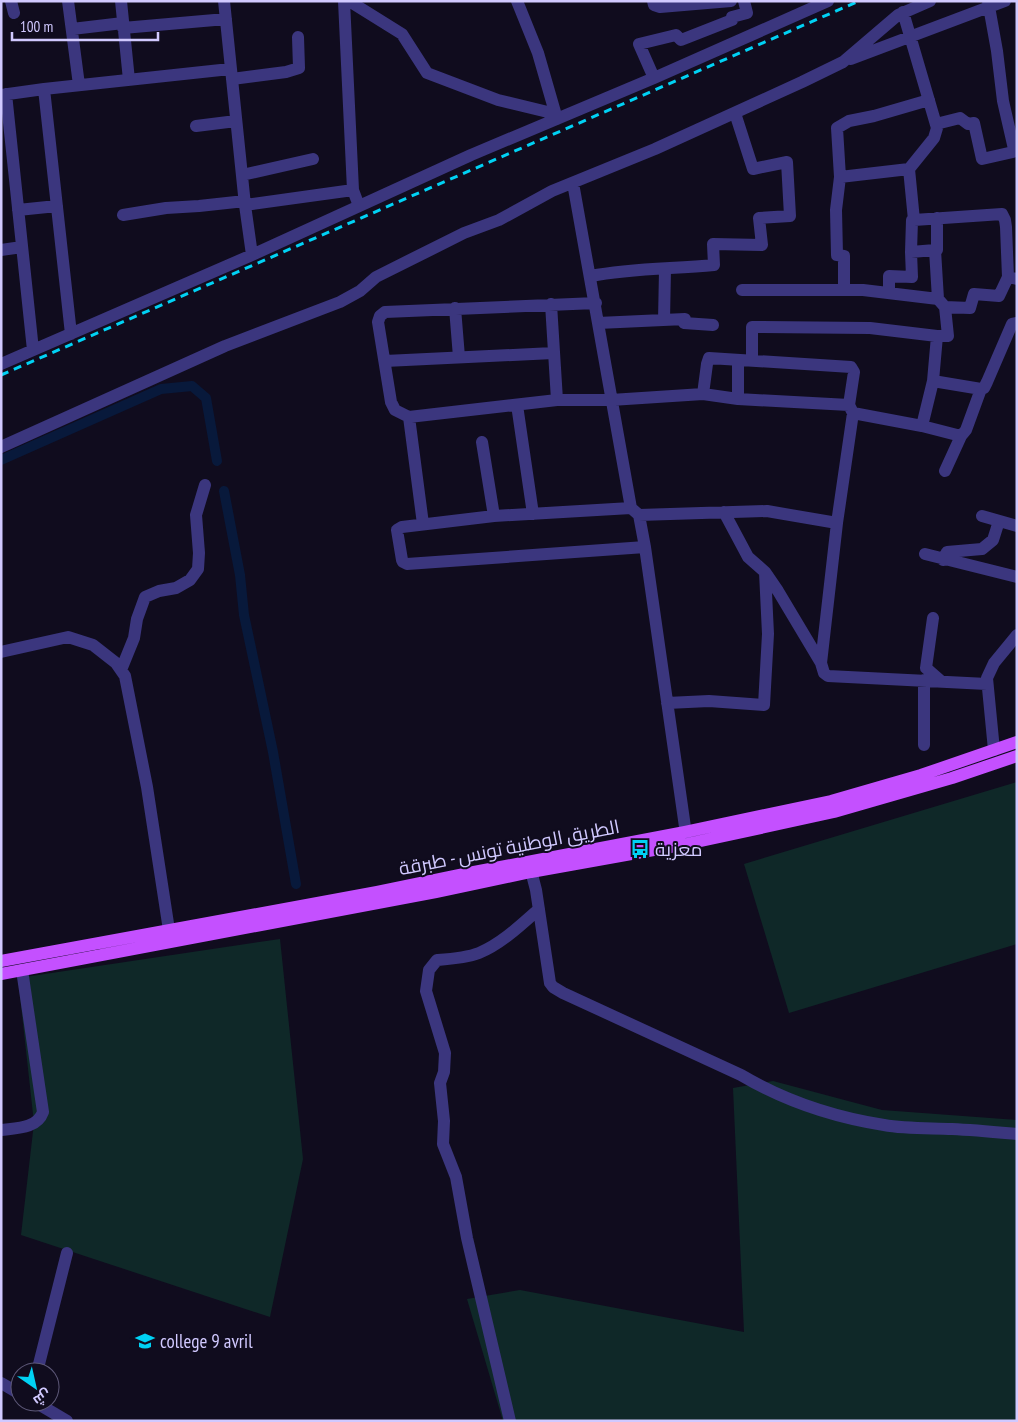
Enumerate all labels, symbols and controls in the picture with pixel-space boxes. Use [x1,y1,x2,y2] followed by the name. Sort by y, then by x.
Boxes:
[12,10,159,42] scale bar
[20,17,53,36] text: 100 m
[397,814,622,881] street label: الطريق الوطنية تونس - طبرقة
[655,837,703,861] place label: معزية
[629,838,651,860] bus stop icon: معزية
[160,1329,253,1353] place label: college 9 avril
[134,1330,156,1352] school or university icon: college 9 avril
[10,1362,60,1412] north arrow
[30,1385,55,1410] text: ش

